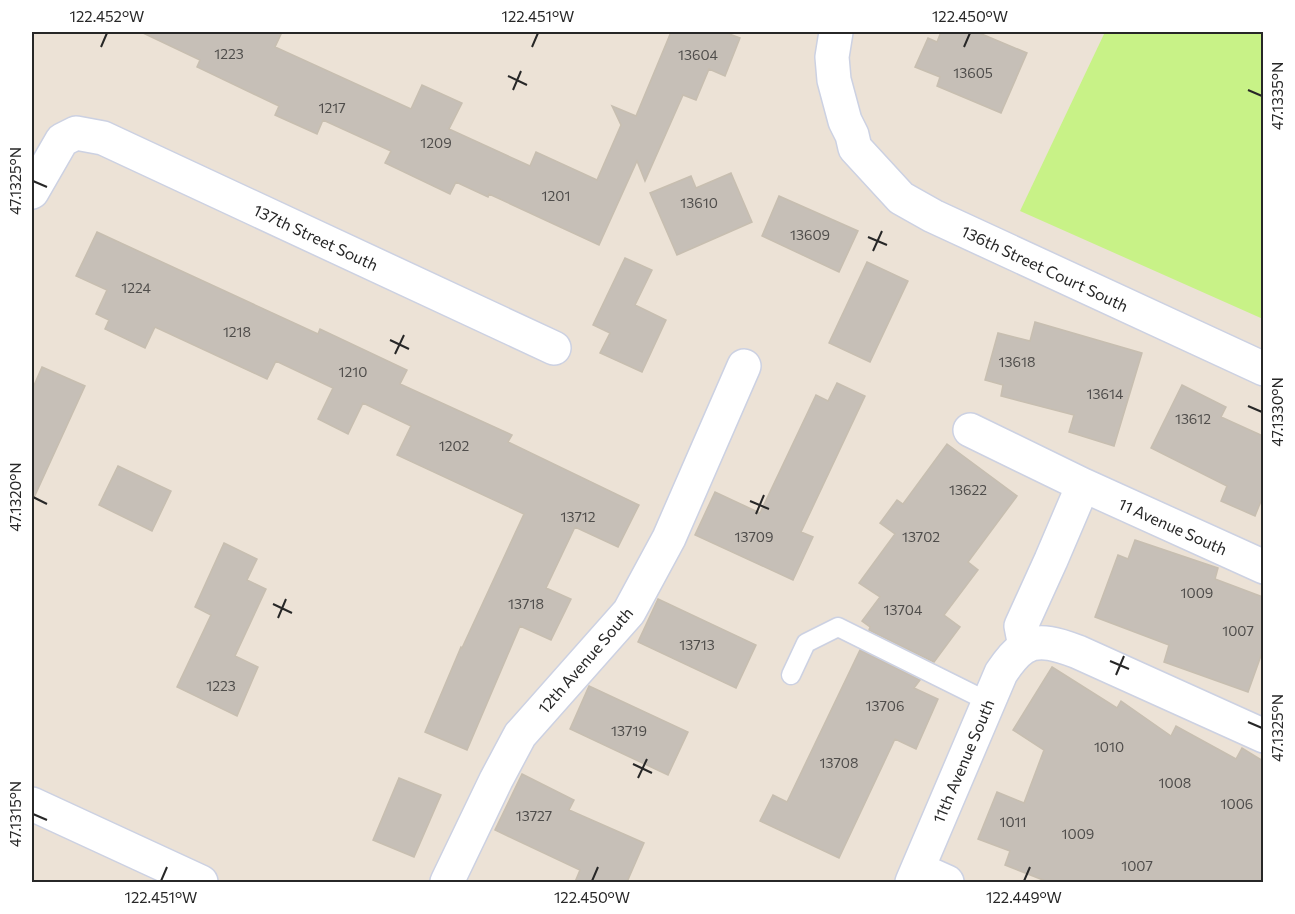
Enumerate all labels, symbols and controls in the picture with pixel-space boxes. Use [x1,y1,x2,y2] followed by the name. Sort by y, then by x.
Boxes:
[70,7,144,25] text: 122.452°W
[502,7,574,25] text: 122.451°W
[932,7,1008,25] text: 122.450°W
[214,45,244,62] house number: 1223
[678,46,719,63] house number: 13604
[1268,62,1286,130] text: 47.1335°N
[953,64,993,81] house number: 13605
[318,99,346,116] house number: 1217
[420,134,452,151] house number: 1209
[6,147,24,215] text: 47.1325°N
[542,187,570,204] house number: 1201
[680,194,718,211] house number: 13610
[251,200,381,274] street label: 137th Street South
[959,221,1131,315] street label: 136th Street Court South
[790,226,830,243] house number: 13609
[121,279,151,296] house number: 1224
[223,323,251,340] house number: 1218
[999,353,1035,370] house number: 13618
[339,363,367,380] house number: 1210
[1268,377,1286,447] text: 47.1330°N
[1087,385,1124,402] house number: 13614
[1175,410,1211,427] house number: 13612
[439,437,470,454] house number: 1202
[6,462,24,532] text: 47.1320°N
[949,481,987,498] house number: 13622
[1116,494,1230,558] street label: 11 Avenue South
[560,508,596,525] house number: 13712
[735,528,773,545] house number: 13709
[902,528,940,545] house number: 13702
[1181,584,1213,601] house number: 1009
[508,595,544,612] house number: 13718
[884,601,923,618] house number: 13704
[534,603,636,717] street label: 12th Avenue South
[1222,622,1254,639] house number: 1007
[679,636,715,653] house number: 13713
[206,677,236,694] house number: 1223
[1268,694,1286,762] text: 47.1325°N
[928,696,998,826] street label: 11th Avenue South
[866,697,904,714] house number: 13706
[611,722,647,739] house number: 13719
[1094,738,1124,755] house number: 1010
[820,754,858,771] house number: 13708
[1159,774,1191,791] house number: 1008
[6,781,24,847] text: 47.1315°N
[1221,795,1253,812] house number: 1006
[516,807,552,824] house number: 13727
[999,813,1027,830] house number: 1011
[1062,825,1094,842] house number: 1009
[1121,857,1153,874] house number: 1007
[125,888,197,906] text: 122.451°W
[554,888,630,906] text: 122.450°W
[986,888,1062,906] text: 122.449°W

